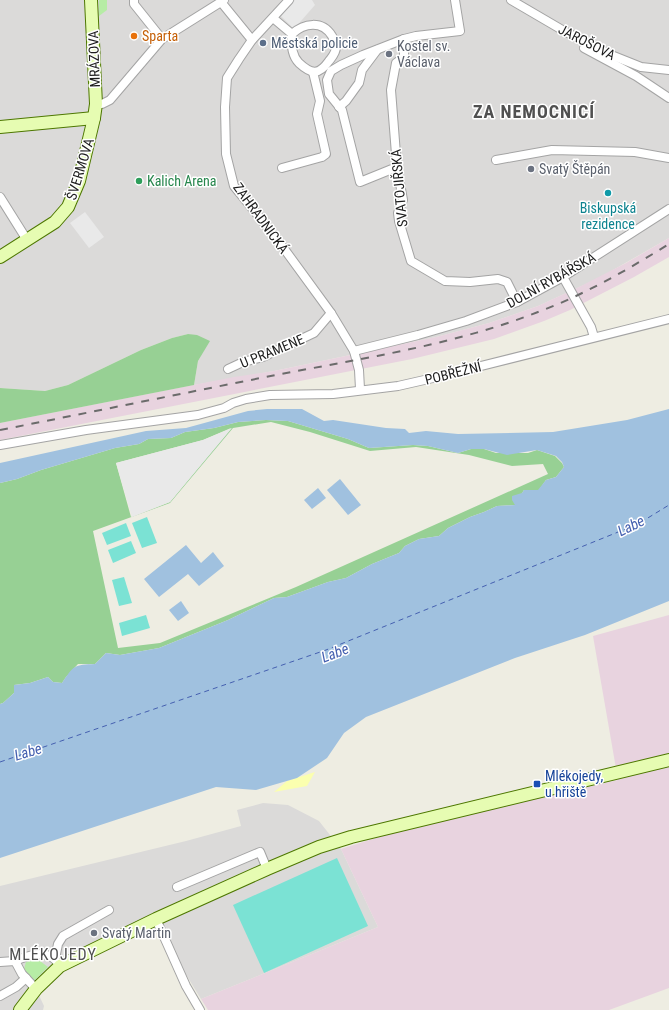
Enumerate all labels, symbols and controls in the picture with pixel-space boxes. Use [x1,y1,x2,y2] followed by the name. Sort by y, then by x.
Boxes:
[556,20,618,63] street label: JAROŠOVA
[142,28,178,44] place label: Sparta
[84,30,103,88] street label: MRÁZOVA
[129,31,139,41] marker: Sparta
[271,35,358,51] place label: Městská policie
[258,38,268,48] marker: Městská policie
[397,38,450,70] place label: Kostel sv. Václava
[384,49,394,59] marker: Kostel sv. Václava
[473,101,595,122] district label: ZA NEMOCNICÍ
[62,136,97,202] street label: ŠVERMOVA
[387,148,410,228] street label: SVATOJIŘSKÁ
[539,160,610,177] place label: Svatý Štěpán
[526,164,536,174] marker: Svatý Štěpán
[147,173,216,189] place label: Kalich Arena
[134,176,144,186] marker: Kalich Arena
[230,179,293,256] street label: ZAHRADNICKÁ
[603,188,613,198] marker: Biskupská rezidence
[580,200,636,232] place label: Biskupská rezidence
[503,248,598,311] street label: DOLNÍ RYBÁŘSKÁ
[238,331,306,371] street label: U PRAMENE
[423,357,483,388] street label: POBŘEŽNÍ
[615,512,648,540] water label: Labe
[319,640,351,666] water label: Labe
[12,739,44,765] water label: Labe
[545,768,603,800] place label: Mlékojedy, u hřiště
[532,779,542,789] marker: Mlékojedy, u hřiště
[102,925,171,941] place label: Svatý Martin
[89,928,99,938] marker: Svatý Martin
[9,945,97,964] district label: MLÉKOJEDY

